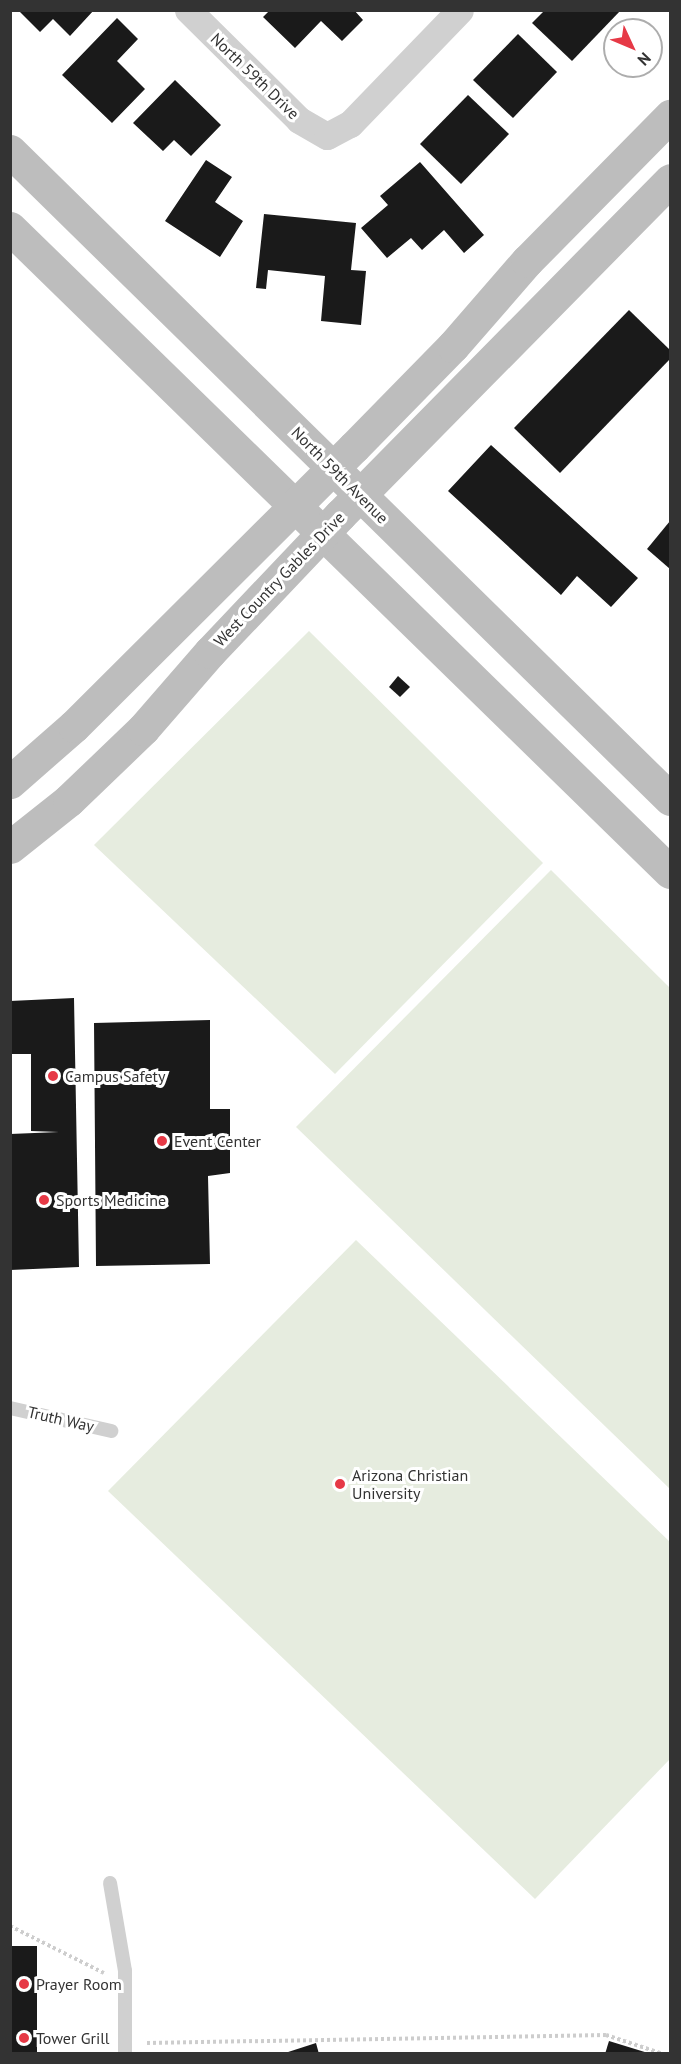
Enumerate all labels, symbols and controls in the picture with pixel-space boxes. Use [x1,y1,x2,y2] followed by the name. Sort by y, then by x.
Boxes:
[603,18,663,78] north arrow
[207,29,303,123] street label: North 59th Drive
[634,48,655,70] text: N
[287,422,393,528] street label: North 59th Avenue
[209,507,349,651] street label: West Country Gables Drive
[65,1066,165,1086] place label: Campus Safety
[46,1069,60,1083] marker: Campus Safety
[174,1131,261,1151] place label: Event Center
[155,1134,169,1148] marker: Event Center
[56,1190,166,1210] place label: Sports Medicine
[37,1193,51,1207] marker: Sports Medicine
[26,1402,96,1436] street label: Truth Way
[352,1465,468,1503] place label: Arizona Christian University
[333,1477,347,1491] marker: Arizona Christian University
[36,1974,122,1994] place label: Prayer Room
[17,1977,31,1991] marker: Prayer Room
[36,2028,110,2048] place label: Tower Grill
[17,2031,31,2045] marker: Tower Grill

